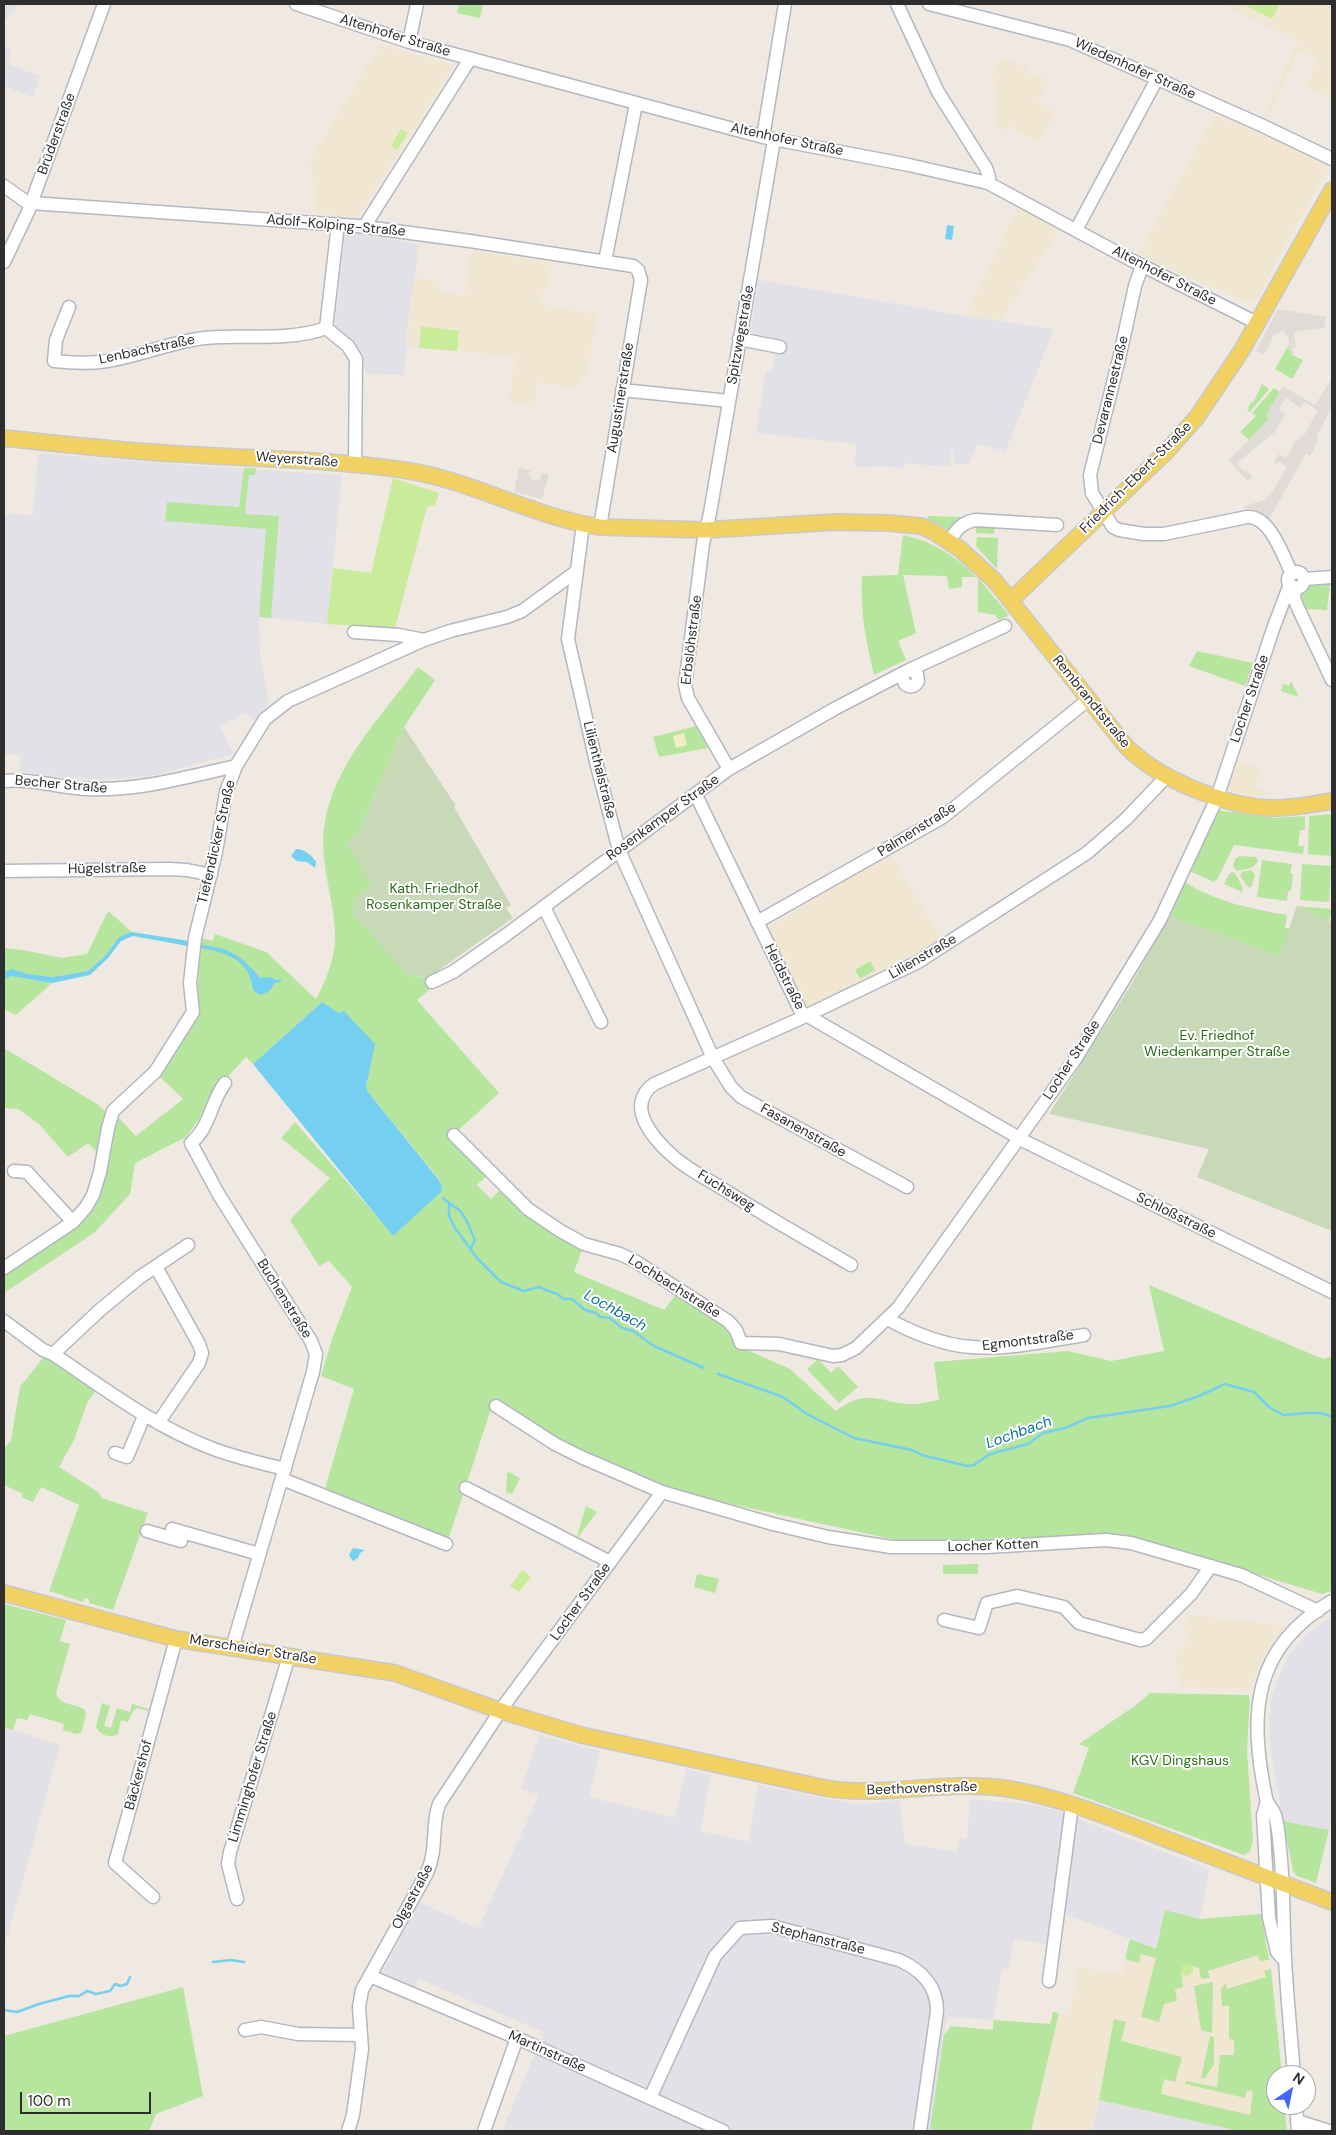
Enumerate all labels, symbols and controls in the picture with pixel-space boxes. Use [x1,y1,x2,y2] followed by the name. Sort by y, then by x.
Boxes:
[338,11,452,61] street label: Altenhofer Straße
[1072,35,1198,103] street label: Wiedenhofer Straße
[34,91,80,177] street label: Brüderstraße
[729,120,845,160] street label: Altenhofer Straße
[266,212,406,240] street label: Adolf-Kolping-Straße
[1109,242,1219,310] street label: Altenhofer Straße
[724,284,758,386] street label: Spitzwegstraße
[98,332,196,368] street label: Lenbachstraße
[1089,334,1133,446] street label: Devarannestraße
[604,341,638,455] street label: Augustinerstraße
[1077,419,1195,537] street label: Friedrich-Ebert-Straße
[255,449,339,471] street label: Weyerstraße
[678,594,706,686] street label: Erbslöhstraße
[1049,652,1133,752] street label: Rembrandtstraße
[1227,653,1273,745] street label: Locher Straße
[579,720,619,820] street label: Lilienthalstraße
[603,771,723,865] street label: Rosenkamper Straße
[14,773,108,797] street label: Becher Straße
[195,778,239,906] street label: Tiefendicker Straße
[875,799,959,861] street label: Palmenstraße
[68,860,146,878] street label: Hügelstraße
[366,881,502,914] park label: Kath. Friedhof Rosenkamper Straße
[886,931,960,983] street label: Lilienstraße
[760,941,808,1013] street label: Heidstraße
[1040,1017,1104,1103] street label: Locher Straße
[1144,1028,1290,1060] park label: Ev. Friedhof Wiedenkamper Straße
[757,1101,849,1161] street label: Fasanenstraße
[694,1167,758,1215] street label: Fuchsweg
[1133,1189,1219,1243] street label: Schloßstraße
[625,1252,723,1322] street label: Lochbachstraße
[253,1256,315,1342] street label: Buchenstraße
[581,1286,649,1336] water label: Lochbach
[981,1327,1075,1355] street label: Egmontstraße
[984,1413,1054,1453] water label: Lochbach
[947,1536,1039,1556] street label: Locher Kotten
[547,1560,615,1644] street label: Locher Straße
[188,1632,318,1668] street label: Merscheider Straße
[225,1710,281,1844] street label: Limminghofer Straße
[122,1738,156,1812] street label: Bäckershof
[1131,1753,1229,1769] park label: KGV Dingshaus
[866,1779,978,1799] street label: Beethovenstraße
[389,1862,437,1932] street label: Olgastraße
[769,1919,867,1959] street label: Stephanstraße
[505,2027,589,2077] street label: Martinstraße
[1266,2065,1316,2115] north arrow
[1290,2068,1308,2089] text: N
[22,2082,154,2114] scale bar
[28,2091,71,2111] text: 100 m

